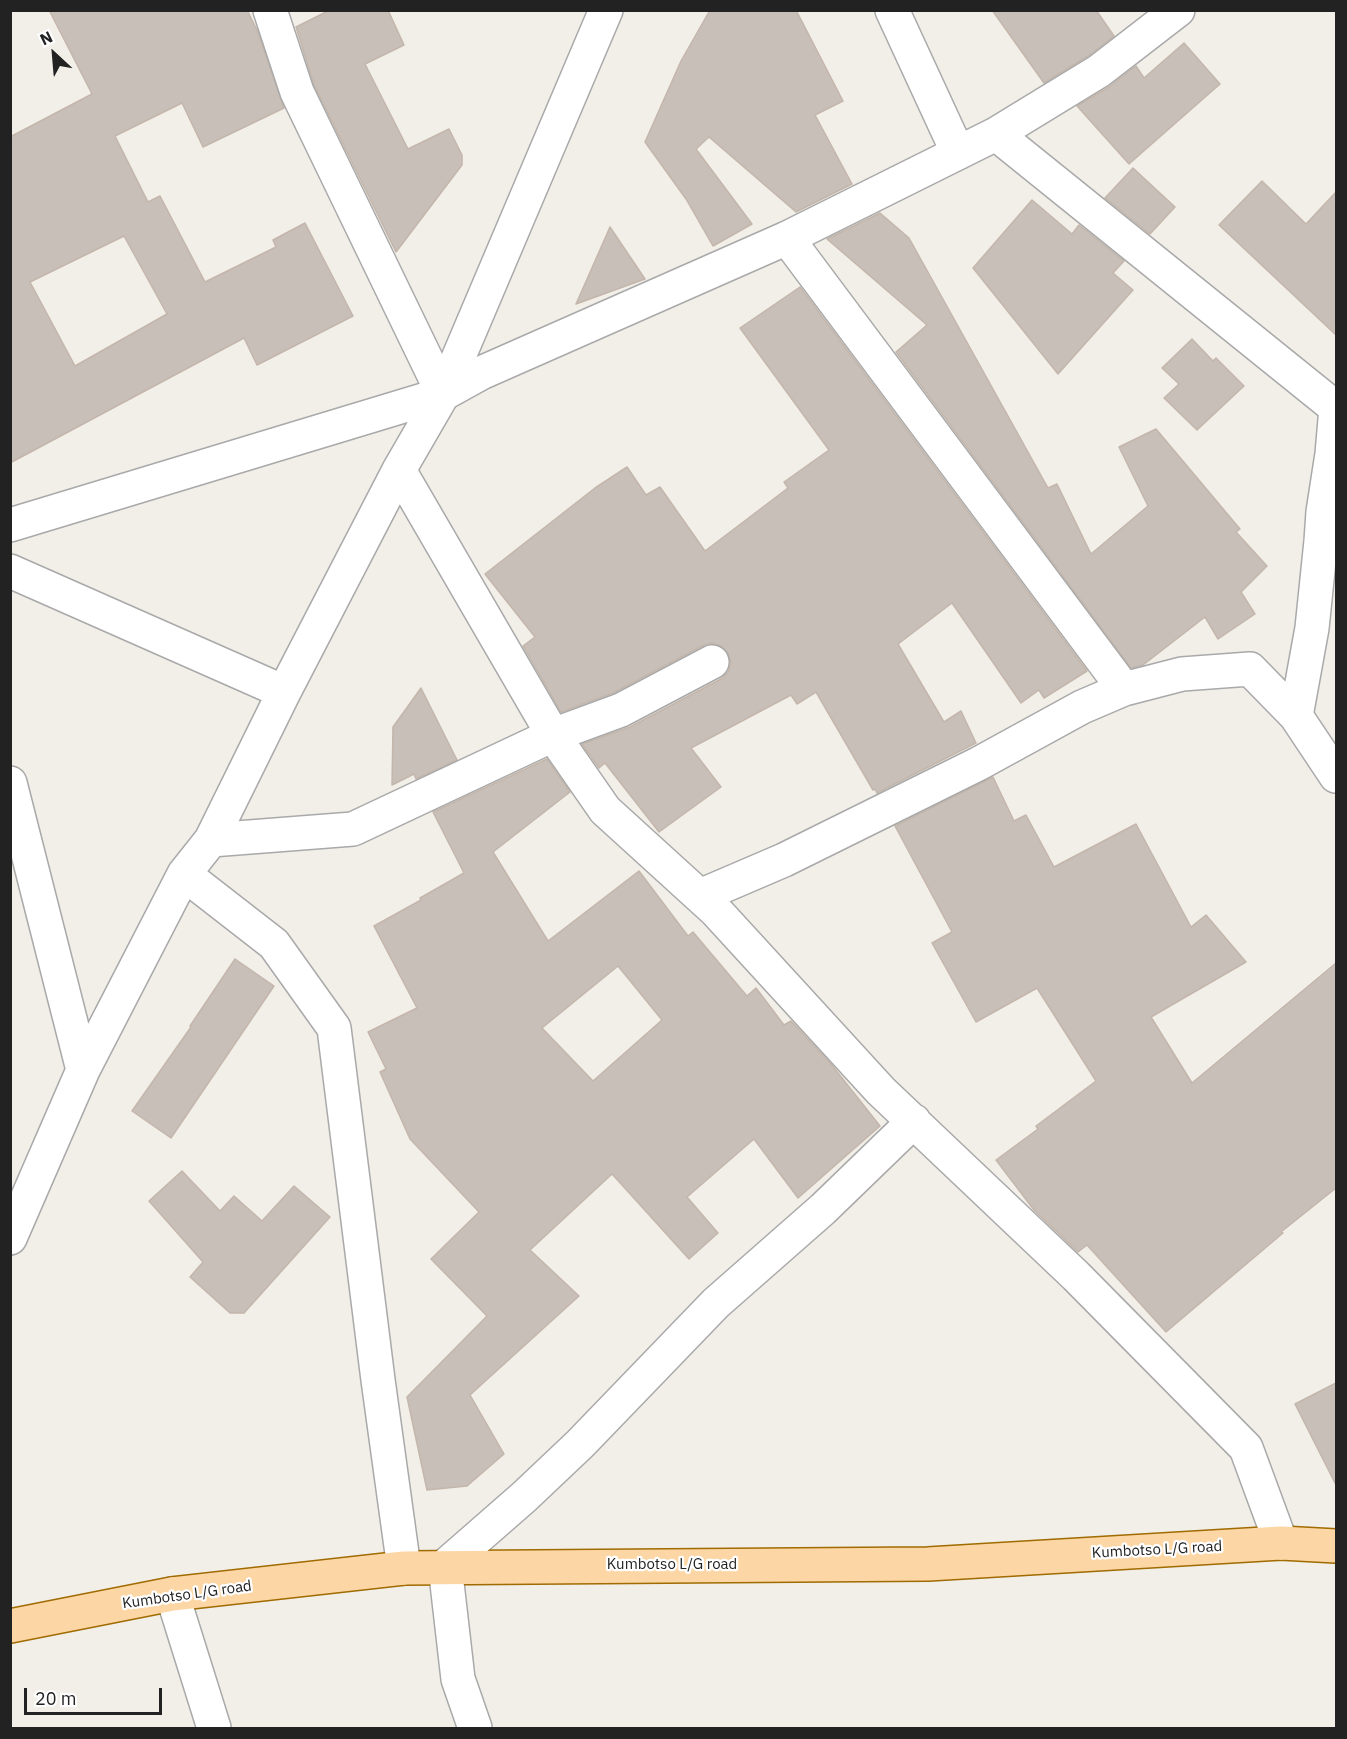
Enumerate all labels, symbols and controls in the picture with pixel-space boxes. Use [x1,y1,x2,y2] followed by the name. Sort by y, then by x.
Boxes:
[24,24,84,84] north arrow
[37,26,56,49] text: N
[1091,1538,1223,1562] street label: Kumbotso L/G road
[607,1556,737,1574] street label: Kumbotso L/G road
[121,1577,253,1613] street label: Kumbotso L/G road
[27,1676,165,1714] scale bar
[35,1687,77,1710] text: 20 m

